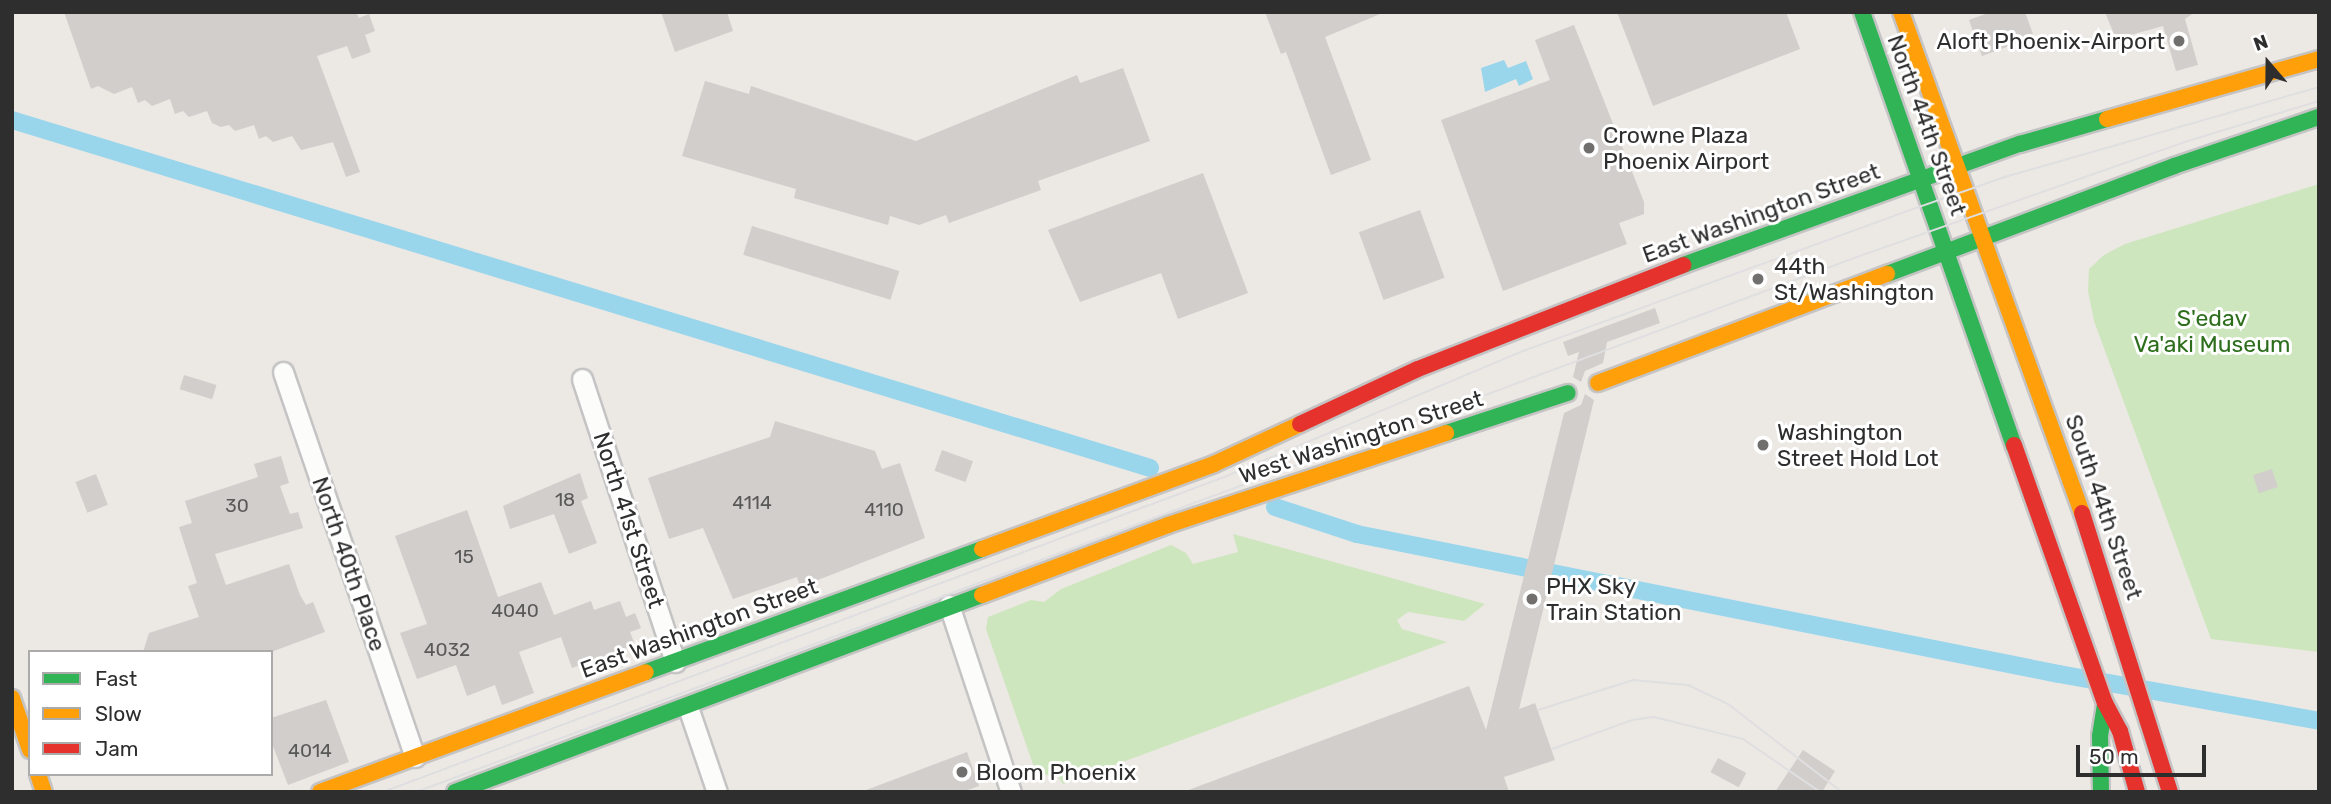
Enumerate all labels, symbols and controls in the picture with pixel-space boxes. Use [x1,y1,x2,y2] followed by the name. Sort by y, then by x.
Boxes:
[1936,27,2165,55] place label: Aloft Phoenix-Airport
[2233,28,2303,98] north arrow
[2250,30,2271,56] text: N
[1881,31,1973,219] street label: North 44th Street
[2171,33,2187,49] marker: Aloft Phoenix-Airport
[1603,121,1770,175] place label: Crowne Plaza Phoenix Airport
[1581,140,1597,156] marker: Crowne Plaza Phoenix Airport
[1638,157,1884,269] street label: East Washington Street
[1774,252,1934,306] place label: 44th St/Washington
[1748,269,1768,289] marker: 44th St/Washington
[2133,304,2291,358] park label: S'edav Va'aki Museum
[1235,384,1487,490] street label: West Washington Street
[2059,411,2149,603] street label: South 44th Street
[1777,418,1938,472] place label: Washington Street Hold Lot
[588,429,670,611] street label: North 41st Street
[1755,437,1771,453] marker: Washington Street Hold Lot
[306,473,392,655] street label: North 40th Place
[555,489,575,511] house number: 18
[732,492,772,514] house number: 4114
[225,495,249,517] house number: 30
[864,499,904,521] house number: 4110
[454,546,474,568] house number: 15
[576,572,822,684] street label: East Washington Street
[1546,572,1681,626] place label: PHX Sky Train Station
[1524,591,1540,607] marker: PHX Sky Train Station
[491,600,539,622] house number: 4040
[424,639,470,661] house number: 4032
[28,650,273,776] legend
[95,666,137,691] text: Fast
[95,701,142,726] text: Slow
[2079,730,2208,774] scale bar
[95,736,139,761] text: Jam
[288,740,332,762] house number: 4014
[2089,744,2139,769] text: 50 m
[976,758,1136,786] place label: Bloom Phoenix
[954,764,970,780] marker: Bloom Phoenix

